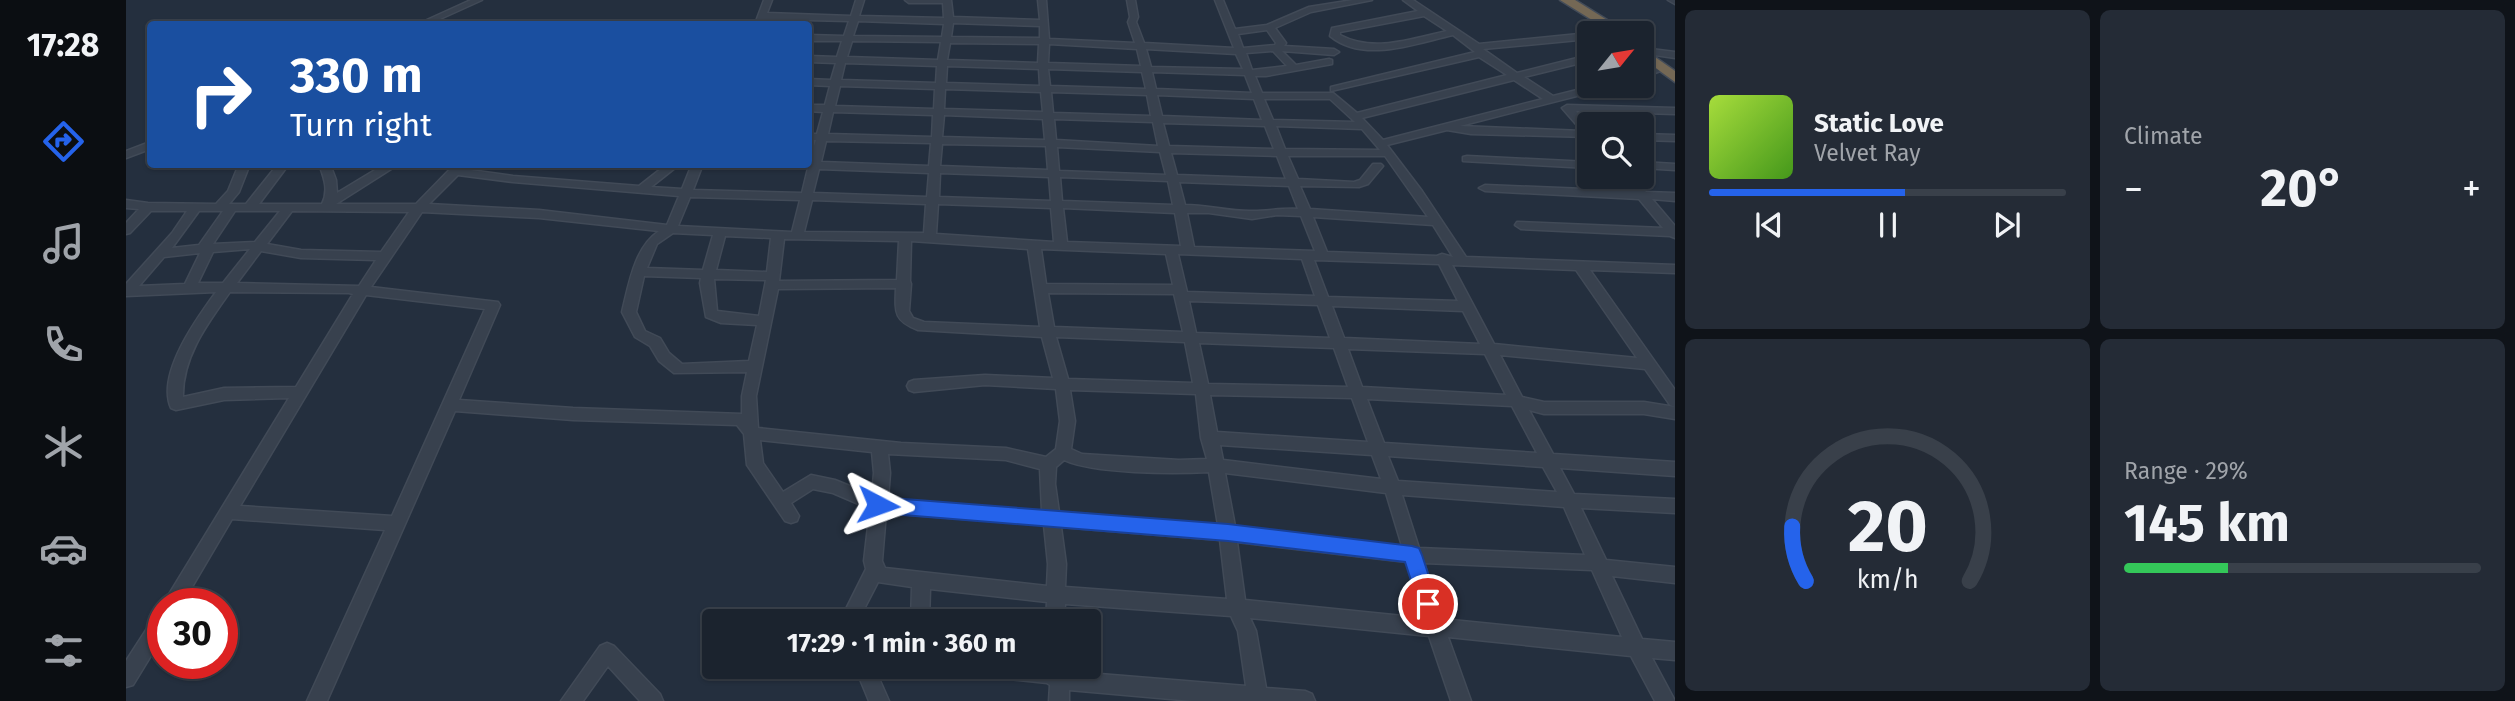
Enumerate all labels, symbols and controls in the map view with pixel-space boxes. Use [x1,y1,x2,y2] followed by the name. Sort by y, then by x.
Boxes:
[1577,21,1654,98] north arrow
[1577,21,1654,189] map controls
[27,26,99,64] text: 17:28
[290,46,423,105] text: 330 m
[175,49,266,140] icon: right
[290,106,432,144] text: Turn right
[1814,108,1944,139] text: Static Love
[1577,112,1654,189] button: search
[39,117,88,166] icon: directions
[2124,122,2203,150] text: Climate
[1814,139,1921,167] text: Velvet Ray
[2260,157,2345,220] text: 20°
[2124,166,2143,212] text: −
[2462,166,2481,212] text: +
[1750,206,1788,244] icon: previous
[1869,206,1907,244] icon: pause
[1988,206,2026,244] icon: next
[39,219,88,268] icon: music
[39,320,88,369] icon: phone
[39,422,88,471] icon: climate
[2124,457,2248,485] text: Range · 29%
[841,468,915,542] position arrow
[1847,483,1928,570] text: 20
[2124,492,2290,555] text: 145 km
[39,524,88,573] icon: car
[1857,565,1918,595] text: km/h
[1398,574,1458,634] pin
[1409,585,1447,623] icon: arrive
[147,588,238,679] speed limit sign: 30
[39,626,88,675] icon: filters
[787,628,1016,659] text: 17:29 · 1 min · 360 m

